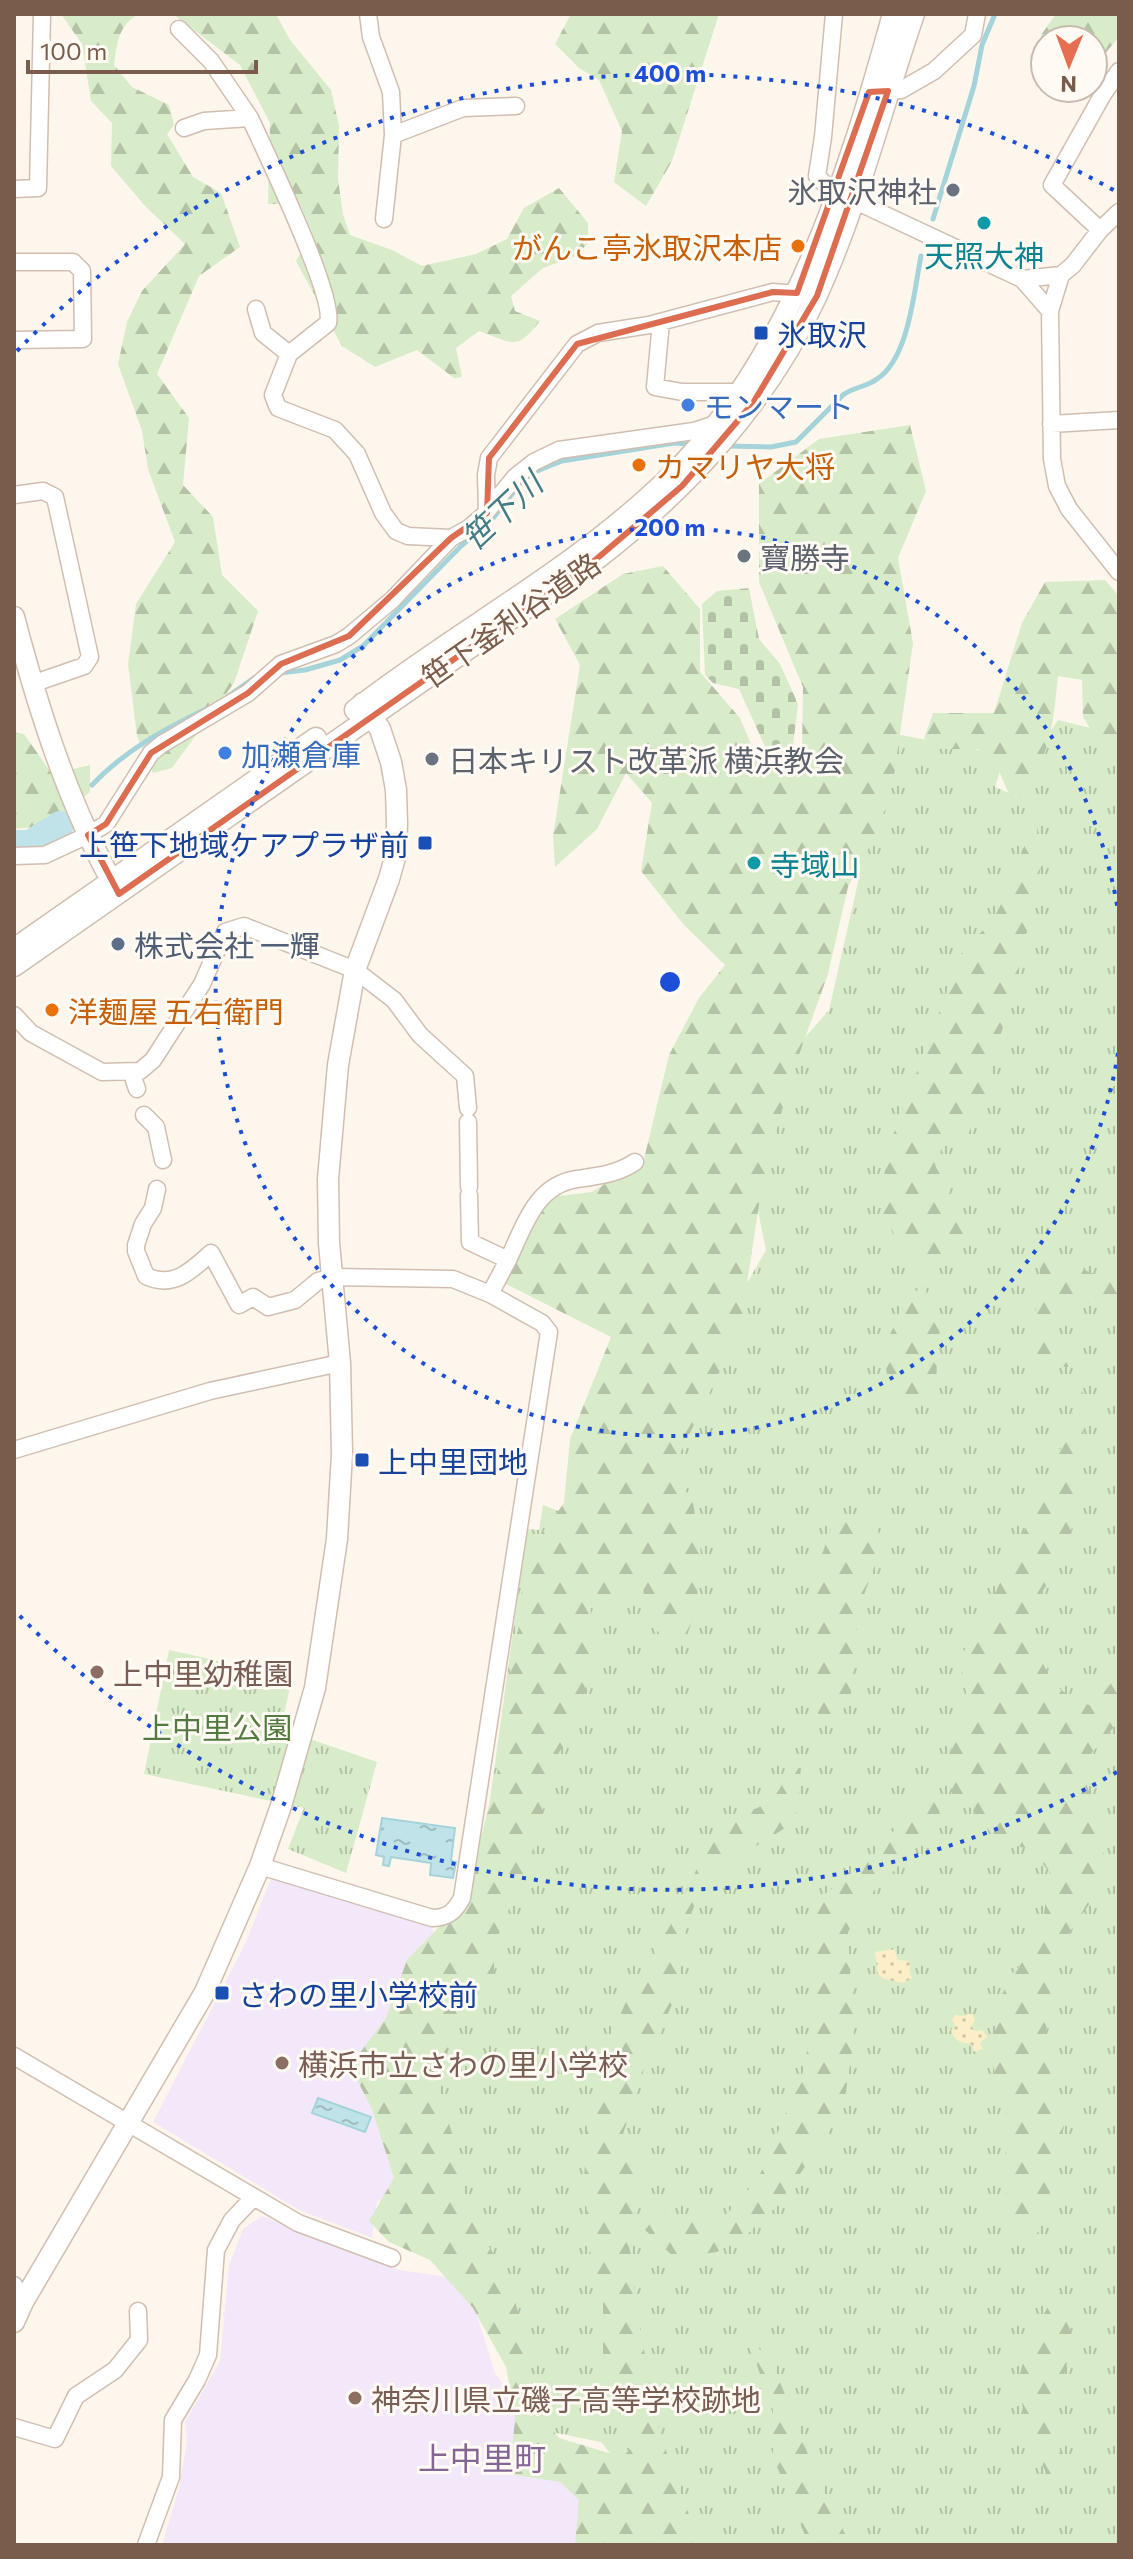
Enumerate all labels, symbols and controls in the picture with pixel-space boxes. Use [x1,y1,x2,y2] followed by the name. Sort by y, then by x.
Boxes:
[28,24,256,74] scale bar
[1029,24,1109,104] north arrow
[40,36,107,65] text: 100 m
[634,58,706,87] text: 400 m
[1060,71,1077,98] text: N
[787,172,937,209] place label: 氷取沢神社
[944,181,962,199] marker: 氷取沢神社
[975,214,993,232] marker: 天照大神
[512,228,782,265] place label: がんこ亭氷取沢本店
[924,236,1044,273] place label: 天照大神
[789,237,807,255] marker: がんこ亭氷取沢本店
[777,315,867,352] place label: 氷取沢
[752,324,770,342] marker: 氷取沢
[704,387,854,424] place label: モンマート
[679,396,697,414] marker: モンマート
[655,447,835,484] place label: カマリヤ大将
[630,456,648,474] marker: カマリヤ大将
[452,461,552,557] water label: 笹下川
[635,512,705,541] text: 200 m
[760,538,850,575] place label: 寶勝寺
[413,544,607,694] street label: 笹下釜利谷道路
[735,547,753,565] marker: 寶勝寺
[241,735,361,772] place label: 加瀬倉庫
[448,741,844,778] place label: 日本キリスト改革派 横浜教会
[216,744,234,762] marker: 加瀬倉庫
[423,750,441,768] marker: 日本キリスト改革派 横浜教会
[79,825,409,862] place label: 上笹下地域ケアプラザ前
[416,834,434,852] marker: 上笹下地域ケアプラザ前
[770,845,860,882] place label: 寺域山
[745,854,763,872] marker: 寺域山
[134,926,320,963] place label: 株式会社 一輝
[109,935,127,953] marker: 株式会社 一輝
[656,968,684,996] centre of rings
[68,992,284,1029] place label: 洋麺屋 五右衛門
[43,1001,61,1019] marker: 洋麺屋 五右衛門
[378,1442,528,1479] place label: 上中里団地
[353,1451,371,1469] marker: 上中里団地
[113,1654,293,1691] place label: 上中里幼稚園
[88,1663,106,1681] marker: 上中里幼稚園
[142,1708,292,1745] park label: 上中里公園
[238,1975,478,2012] place label: さわの里小学校前
[213,1984,231,2002] marker: さわの里小学校前
[298,2045,628,2082] place label: 横浜市立さわの里小学校
[273,2054,291,2072] marker: 横浜市立さわの里小学校
[371,2380,761,2417] place label: 神奈川県立磯子高等学校跡地
[346,2389,364,2407] marker: 神奈川県立磯子高等学校跡地
[418,2437,546,2477] district label: 上中里町

